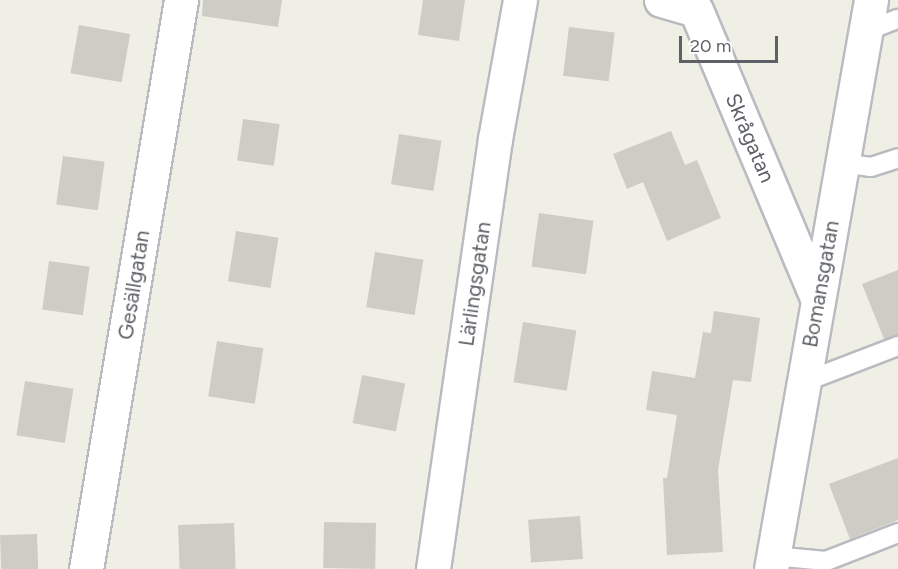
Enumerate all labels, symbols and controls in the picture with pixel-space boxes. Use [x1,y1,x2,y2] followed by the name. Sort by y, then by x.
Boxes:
[682,24,781,62] scale bar
[690,35,731,57] text: 20 m
[720,90,780,186] street label: Skrågatan
[797,219,845,349] street label: Bomansgatan
[454,220,496,348] street label: Lärlingsgatan
[113,228,155,342] street label: Gesällgatan

